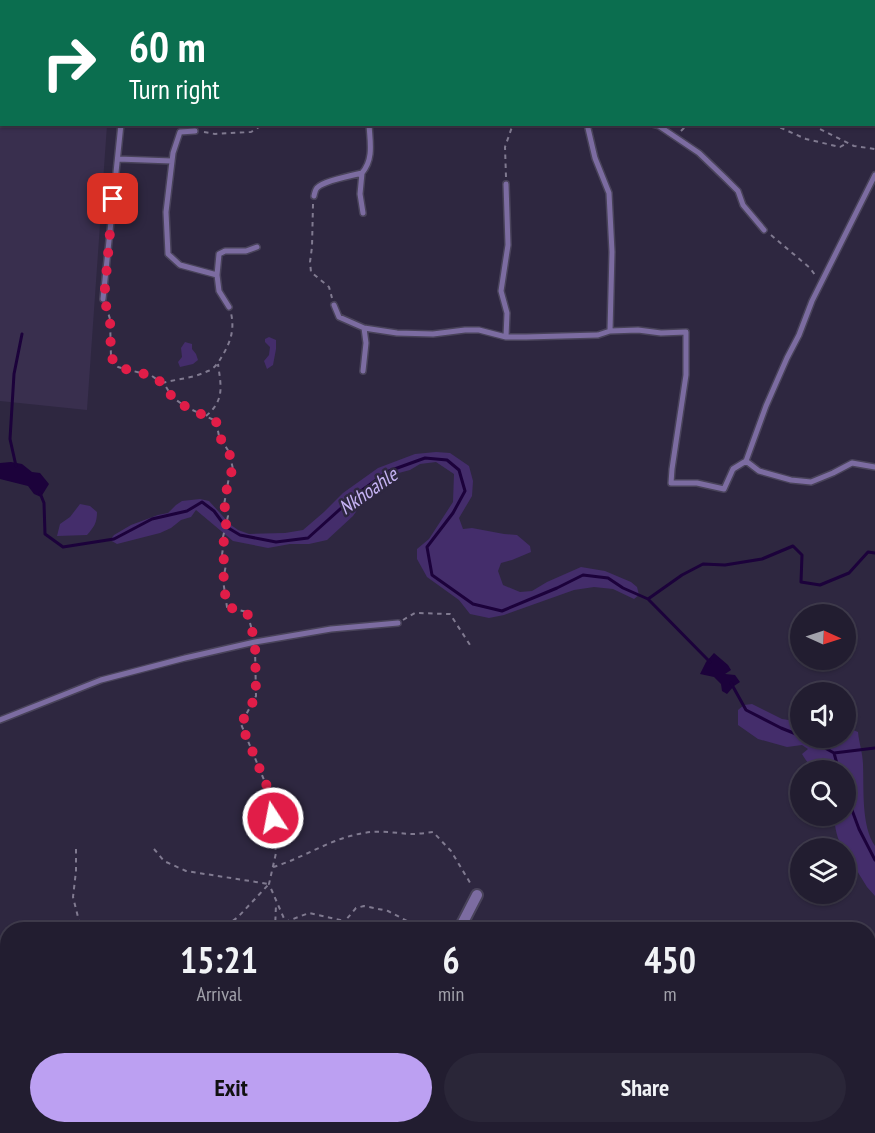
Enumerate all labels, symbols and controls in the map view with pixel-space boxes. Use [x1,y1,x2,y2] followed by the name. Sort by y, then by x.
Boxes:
[129,19,206,74] text: 60 m
[30,24,108,102] icon: right
[129,72,220,106] text: Turn right
[87,173,138,224] pin
[96,182,129,215] icon: arrive
[334,461,404,520] water label: Nkhoahle
[790,604,856,670] north arrow
[790,604,856,904] map controls
[790,682,856,748] button: sound
[790,760,856,826] button: search
[241,786,305,850] position arrow
[790,838,856,904] button: layers
[180,936,258,983] text: 15:21
[442,936,460,983] text: 6
[644,936,696,983] text: 450
[196,981,242,1007] text: Arrival
[438,981,464,1007] text: min
[664,981,677,1007] text: m
[30,1053,432,1122] button: Exit
[444,1053,846,1122] button: Share

